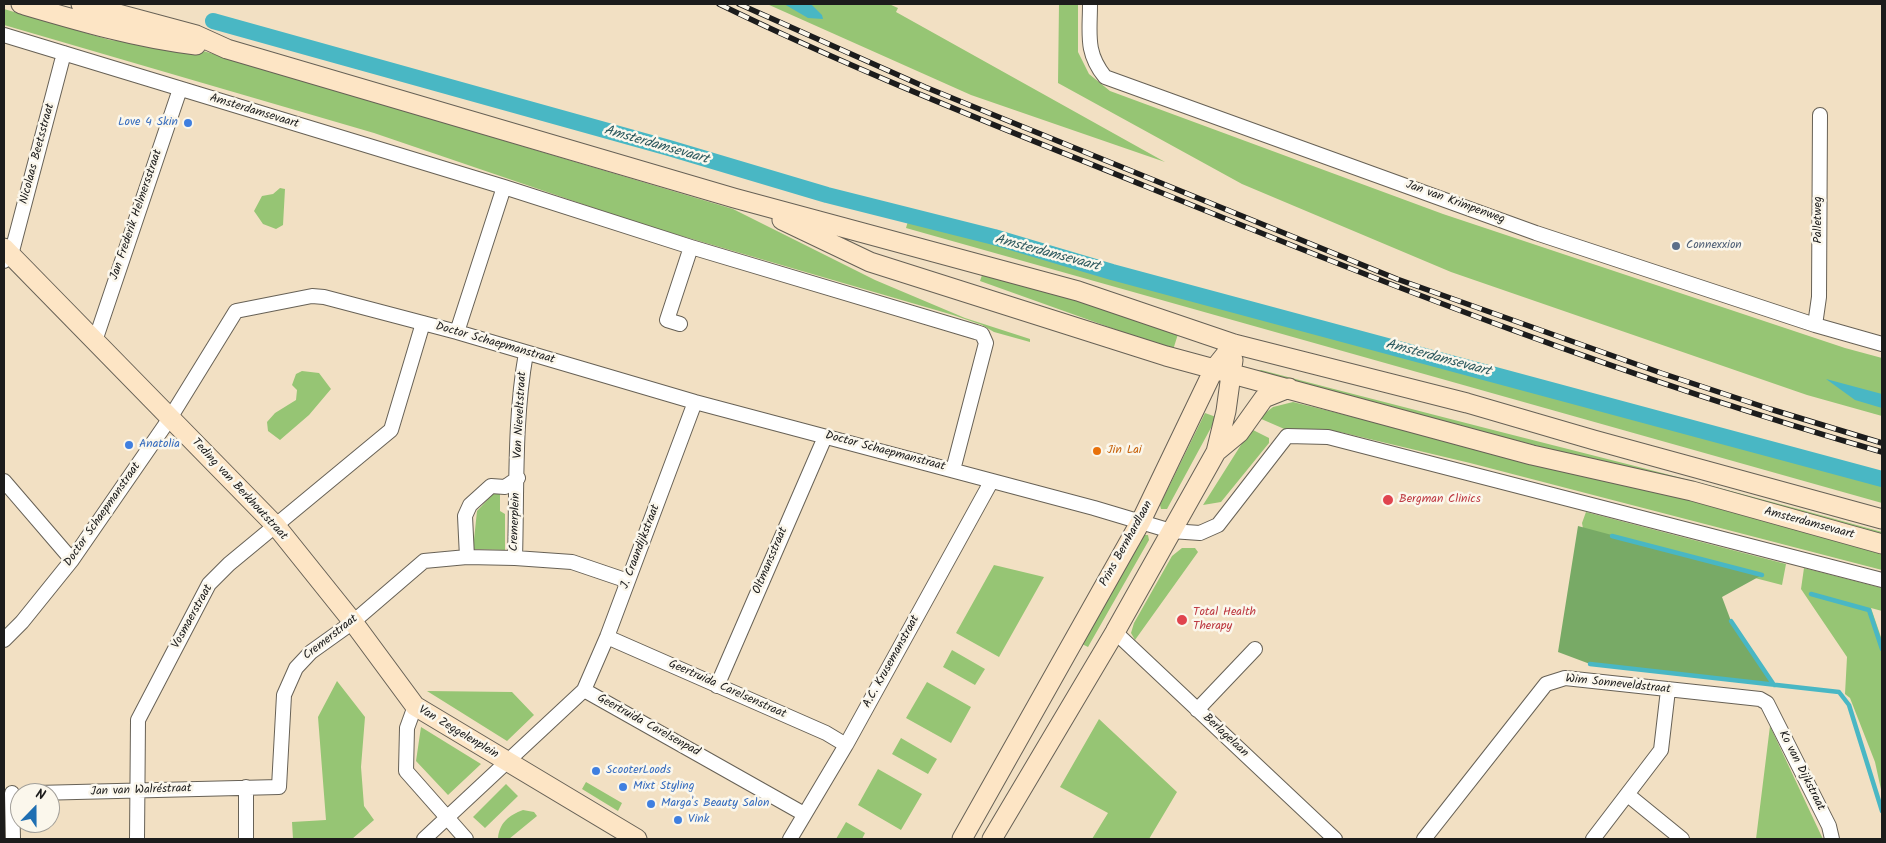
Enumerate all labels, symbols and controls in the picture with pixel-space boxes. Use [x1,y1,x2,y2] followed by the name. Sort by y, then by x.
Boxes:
[208,92,300,132] street label: Amsterdamsevaart
[18,102,58,206] street label: Nicolaas Beetsstraat
[118,116,178,130] place label: Love 4 Skin
[182,117,194,129] marker: Love 4 Skin
[602,123,710,169] water label: Amsterdamsevaart
[108,148,166,282] street label: Jan Frederik Helmersstraat
[1403,178,1507,228] street label: Jan van Krimpenweg
[1812,196,1826,244] street label: Palletweg
[993,232,1101,276] water label: Amsterdamsevaart
[1686,239,1742,253] place label: Connexxion
[1670,240,1682,252] marker: Connexxion
[434,320,556,368] street label: Doctor Schaepmanstraat
[1384,337,1492,381] water label: Amsterdamsevaart
[512,371,530,459] street label: Van Nieveltstraat
[823,429,947,475] street label: Doctor Schaepmanstraat
[188,436,290,544] street label: Teding van Berkhoutstraat
[139,438,180,452] place label: Anatolia
[123,439,135,451] marker: Anatolia
[1107,444,1142,458] place label: Jin Lai
[1091,445,1103,457] marker: Jin Lai
[62,460,144,570] street label: Doctor Schaepmanstraat
[508,492,524,552] street label: Cremerplein
[1381,493,1395,507] marker: Bergman Clinics
[1399,493,1481,507] place label: Bergman Clinics
[1098,499,1156,589] street label: Prins Bernhardlaan
[618,503,664,591] street label: J. Craandijkstraat
[1762,505,1856,543] street label: Amsterdamsevaart
[750,525,792,597] street label: Oltmansstraat
[169,582,217,652] street label: Vosmaerstraat
[1193,606,1256,634] place label: Total Health Therapy
[301,612,361,664] street label: Cremerstraat
[861,613,923,711] street label: A.C. Krusemanstraat
[1175,613,1189,627] marker: Total Health Therapy
[666,658,788,722] street label: Geertruida Carelsenstraat
[1565,672,1671,698] street label: Wim Sonneveldstraat
[594,692,702,760] street label: Geertruida Carelsenpad
[415,703,501,763] street label: Van Zeggelenplein
[1199,711,1251,761] street label: Berlagelaan
[1775,728,1827,814] street label: Ko van Dijkstraat
[606,764,671,778] place label: ScooterLoods
[590,765,602,777] marker: ScooterLoods
[633,780,694,794] place label: Mixt Styling
[617,781,629,793] marker: Mixt Styling
[90,782,192,800] street label: Jan van Walréstraat
[10,783,60,833] north arrow
[32,783,48,807] text: N
[661,797,769,811] place label: Marga's Beauty Salon
[645,798,657,810] marker: Marga's Beauty Salon
[688,813,709,827] place label: Vink
[672,814,684,826] marker: Vink

